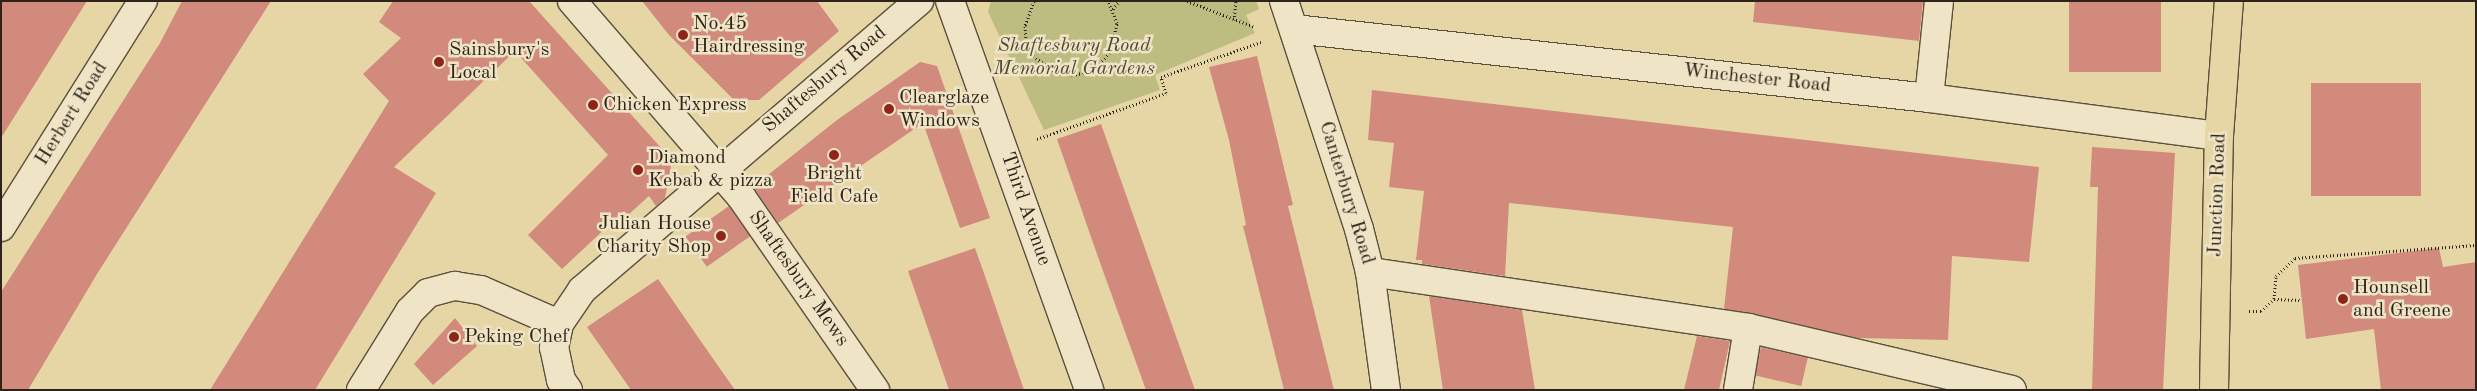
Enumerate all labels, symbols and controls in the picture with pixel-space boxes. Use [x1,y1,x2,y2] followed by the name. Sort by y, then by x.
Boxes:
[693,12,804,59] place label: No.45 Hairdressing
[758,21,892,139] street label: Shaftesbury Road
[677,29,689,41] marker: No.45 Hairdressing
[993,35,1155,82] park label: Shaftesbury Road Memorial Gardens
[449,39,549,86] place label: Sainsbury's Local
[433,56,445,68] marker: Sainsbury's Local
[31,58,113,170] street label: Herbert Road
[1682,59,1832,99] street label: Winchester Road
[899,86,989,133] place label: Clearglaze Windows
[603,93,747,117] place label: Chicken Express
[587,99,599,111] marker: Chicken Express
[883,103,895,115] marker: Clearglaze Windows
[1313,119,1379,267] street label: Canterbury Road
[2204,132,2232,258] street label: Junction Road
[648,146,773,193] place label: Diamond Kebab & pizza
[828,149,840,161] marker: Bright Field Cafe
[994,149,1056,269] street label: Third Avenue
[790,163,878,210] place label: Bright Field Cafe
[632,164,644,176] marker: Diamond Kebab & pizza
[742,207,854,351] street label: Shaftesbury Mews
[596,213,711,260] place label: Julian House Charity Shop
[715,230,727,242] marker: Julian House Charity Shop
[2353,276,2451,323] place label: Hounsell and Greene
[2337,293,2349,305] marker: Hounsell and Greene
[464,325,569,349] place label: Peking Chef
[448,331,460,343] marker: Peking Chef

